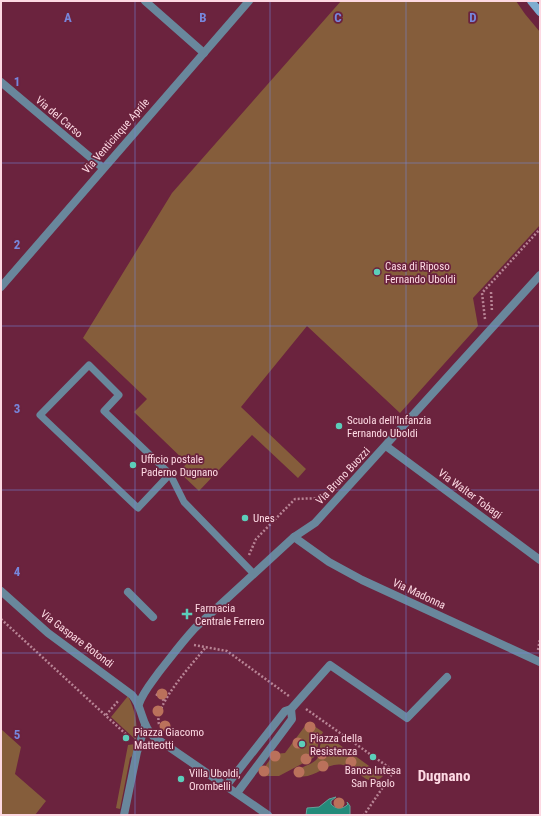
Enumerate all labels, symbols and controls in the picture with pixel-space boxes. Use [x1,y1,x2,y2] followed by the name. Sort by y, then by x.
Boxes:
[64,10,72,25] text: A
[199,10,207,25] text: B
[334,10,342,25] text: C
[469,10,477,25] text: D
[14,74,20,89] text: 1
[33,94,86,141] street label: Via del Carso
[80,96,152,176] street label: Via Venticinque Aprile
[14,237,21,252] text: 2
[385,260,456,286] place label: Casa di Riposo Fernando Uboldi
[372,267,382,277] marker: Casa di Riposo Fernando Uboldi
[14,401,20,416] text: 3
[347,414,431,440] place label: Scuola dell'Infanzia Fernando Uboldi
[334,421,344,431] marker: Scuola dell'Infanzia Fernando Uboldi
[313,445,373,507] street label: Via Bruno Buozzi
[141,453,219,479] place label: Ufficio postale Paderno Dugnano
[128,460,138,470] marker: Ufficio postale Paderno Dugnano
[435,466,505,522] street label: Via Walter Tobagi
[253,512,275,525] place label: Unes
[240,513,250,523] marker: Unes
[14,564,21,579] text: 4
[390,576,448,612] street label: Via Madonna
[195,602,265,628] place label: Farmacia Centrale Ferrero
[38,607,116,671] street label: Via Gaspare Rotondi
[182,609,192,619] marker: Farmacia Centrale Ferrero
[134,726,205,752] place label: Piazza Giacomo Matteotti
[14,727,21,742] text: 5
[310,732,362,758] place label: Piazza della Resistenza
[121,733,131,743] marker: Piazza Giacomo Matteotti
[297,739,307,749] marker: Piazza della Resistenza
[368,752,378,762] marker: Banca Intesa San Paolo
[345,764,401,790] place label: Banca Intesa San Paolo
[189,767,240,793] place label: Villa Uboldi, Orombelli
[418,767,470,785] district label: Dugnano
[176,774,186,784] marker: Villa Uboldi, Orombelli

